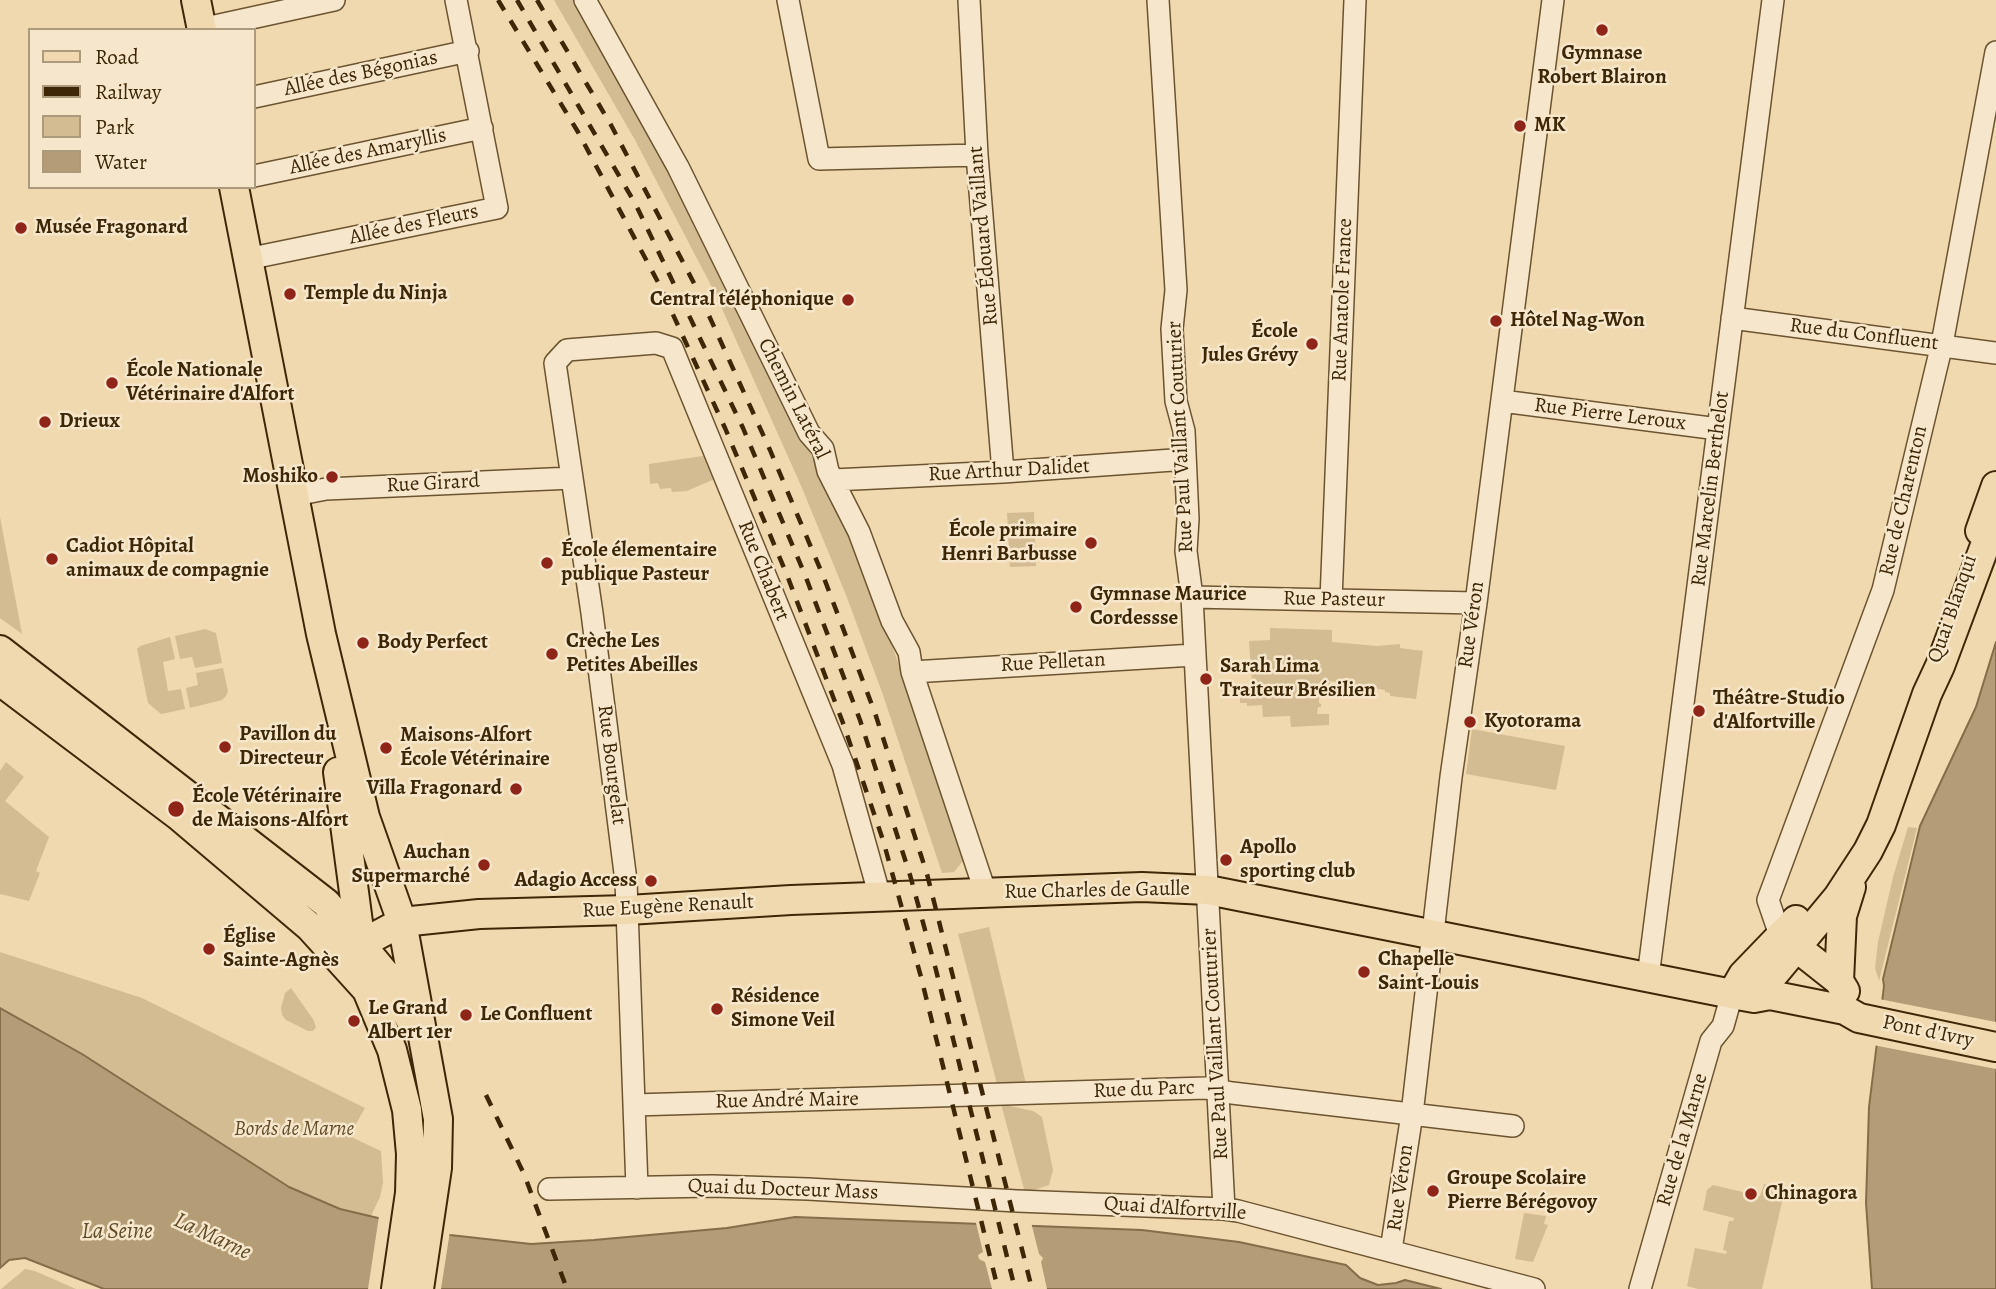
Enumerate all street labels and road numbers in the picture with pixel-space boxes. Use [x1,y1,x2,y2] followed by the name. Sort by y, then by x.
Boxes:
[282,45,440,103] street label: Allée des Bégonias
[287,123,449,181] street label: Allée des Amaryllis
[964,145,1004,327] street label: Rue Édouard Vaillant
[347,199,481,251] street label: Allée des Fleurs
[1328,218,1358,382] street label: Rue Anatole France
[1788,313,1940,357] street label: Rue du Confluent
[1162,320,1200,554] street label: Rue Paul Vaillant Couturier
[752,334,834,464] street label: Chemin Latéral
[1686,390,1736,588] street label: Rue Marcelin Berthelot
[1533,393,1687,437] street label: Rue Pierre Leroux
[1874,423,1934,579] street label: Rue de Charenton
[927,454,1091,488] street label: Rue Arthur Dalidet
[386,469,480,499] street label: Rue Girard
[731,517,795,625] street label: Rue Chabert
[1923,552,1983,666] street label: Quai Blanqui
[1453,580,1491,670] street label: Rue Véron
[1283,587,1385,613] street label: Rue Pasteur
[1000,648,1106,678] street label: Rue Pelletan
[591,703,631,827] street label: Rue Bourgelat
[1004,877,1190,905] street label: Rue Charles de Gaulle
[582,890,754,924] street label: Rue Eugène Renault
[1197,927,1235,1161] street label: Rue Paul Vaillant Couturier
[1880,1010,1976,1054] street label: Pont d'Ivry
[1652,1071,1714,1209] street label: Rue de la Marne
[1093,1076,1195,1104] street label: Rue du Parc
[715,1087,859,1115] street label: Rue André Maire
[1382,1143,1420,1233] street label: Rue Véron
[687,1174,879,1206] street label: Quai du Docteur Mass
[1103,1191,1247,1227] street label: Quai d'Alfortville

